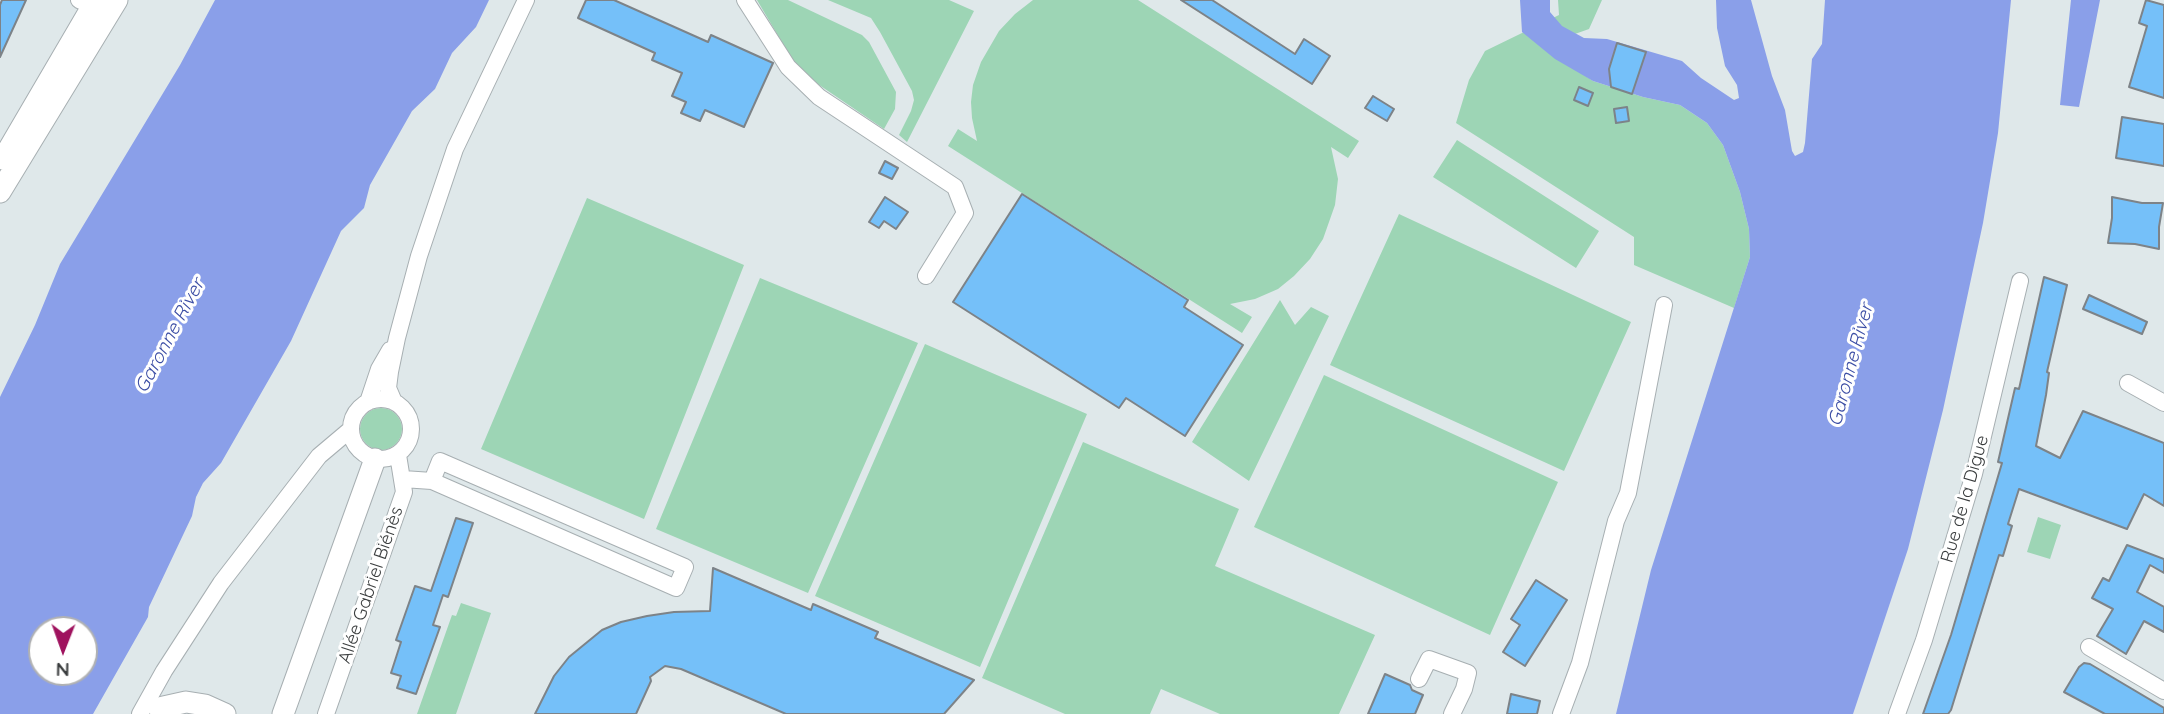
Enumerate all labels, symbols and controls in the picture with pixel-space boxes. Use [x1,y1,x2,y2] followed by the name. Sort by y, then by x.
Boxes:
[130,275,210,397] water label: Garonne River
[1824,301,1878,429] water label: Garonne River
[1937,433,1993,565] street label: Rue de la Digue
[334,504,408,666] street label: Allée Gabriel Biénès
[28,616,98,686] north arrow
[55,658,70,682] text: N

